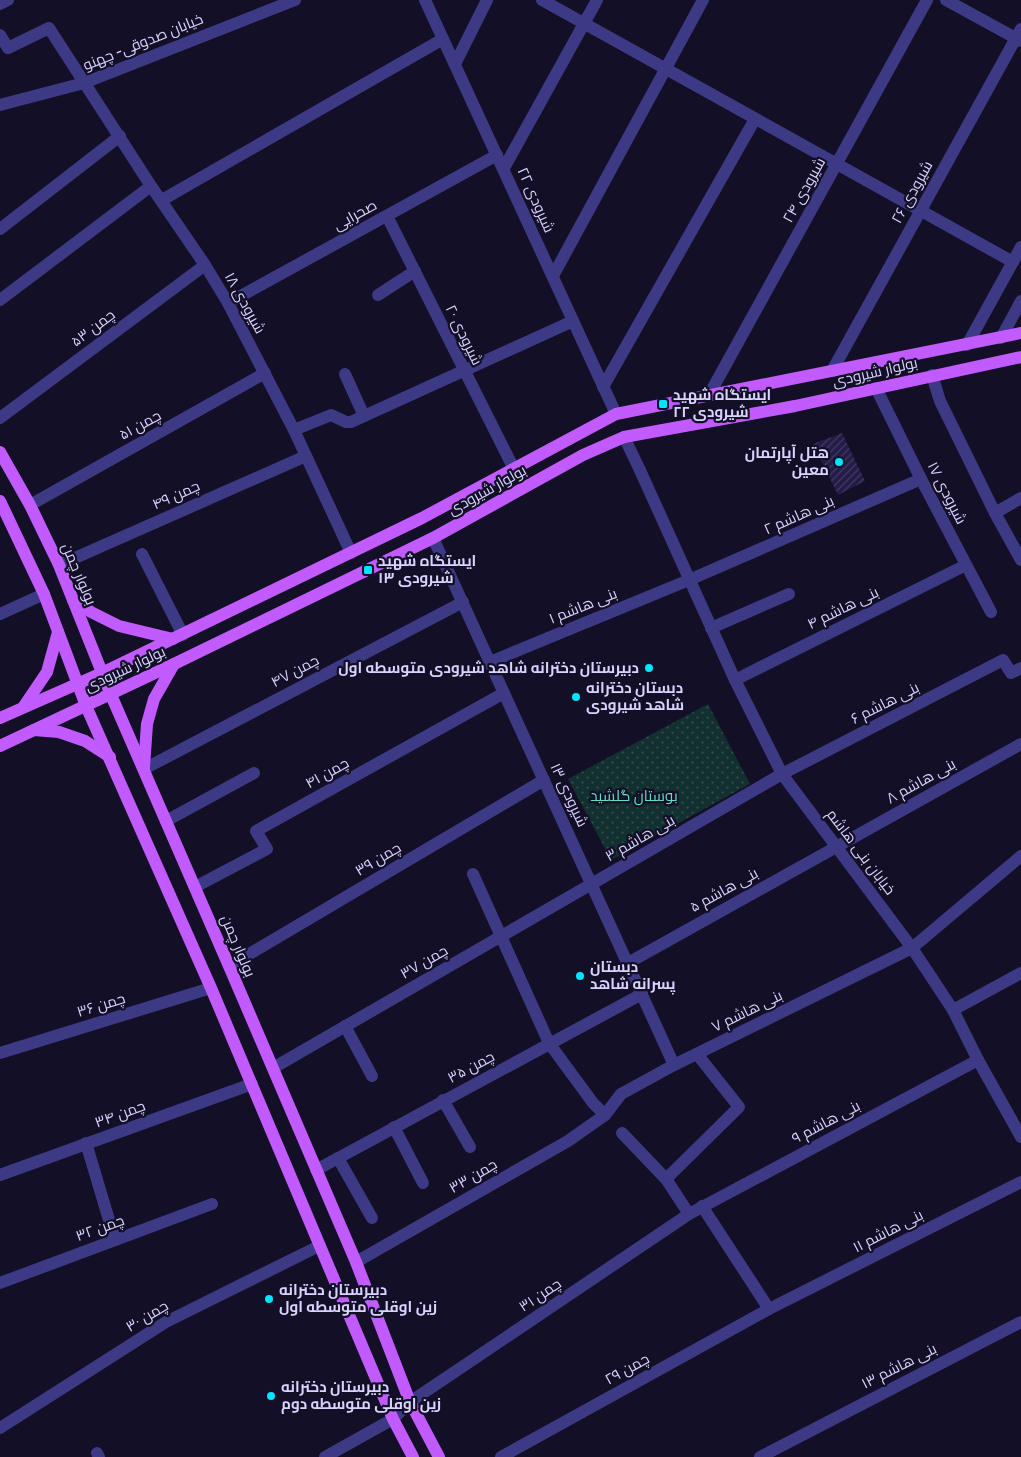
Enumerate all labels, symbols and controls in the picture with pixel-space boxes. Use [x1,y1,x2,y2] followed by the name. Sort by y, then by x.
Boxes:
[80,10,206,75] street label: خیابان صدوقی- چهنو
[779,154,830,226] street label: شیرودی ۲۴
[887,158,937,227] street label: شیرودی ۲۶
[513,165,558,236] street label: شیرودی ۲۲
[330,196,380,235] street label: صحرایی
[220,269,269,337] street label: شیرودی ۱۸
[441,302,486,369] street label: شیرودی ۲۰
[67,306,119,351] street label: چمن ۵۳
[831,353,920,392] street label: بولوار شیرودی
[673,386,771,421] place label: ایستگاه شهید شیرودی ۲۲
[657,398,669,410] marker: ایستگاه شهید شیرودی ۲۲
[116,406,165,445] street label: چمن ۵۱
[745,444,829,479] place label: هتل آپارتمان معین
[833,456,845,468] marker: هتل آپارتمان معین
[923,459,970,528] street label: شیرودی ۱۷
[445,461,530,520] street label: بولوار شیرودی
[149,477,203,514] street label: چمن ۴۹
[761,492,837,539] street label: بنی هاشم ۲
[57,540,100,608] street label: بولوار چمن
[378,552,476,587] place label: ایستگاه شهید شیرودی ۱۳
[362,564,374,576] marker: ایستگاه شهید شیرودی ۱۳
[804,583,882,634] street label: بنی هاشم ۴
[546,584,620,629] street label: بنی هاشم ۱
[82,642,169,696] street label: بولوار شیرودی
[268,651,322,692] street label: چمن ۴۷
[338,659,639,677] place label: دبیرستان دخترانه شاهد شیرودی متوسطه اول
[643,662,655,674] marker: دبیرستان دخترانه شاهد شیرودی متوسطه اول
[848,678,923,729] street label: بنی هاشم ۶
[586,679,684,714] place label: دبستان دخترانه شاهد شیرودی
[570,691,582,703] marker: دبستان دخترانه شاهد شیرودی
[302,754,352,793] street label: چمن ۴۱
[883,755,959,808] street label: بنی هاشم ۸
[545,760,592,830] street label: شیرودی ۱۳
[590,787,678,806] park label: بوستان گلشید
[822,806,899,899] street label: خیابان بنی هاشم
[602,811,678,866] street label: بنی هاشم ۳
[352,838,405,881] street label: چمن ۳۹
[687,864,762,917] street label: بنی هاشم ۵
[216,912,259,980] street label: بولوار چمن
[397,941,451,984] street label: چمن ۳۷
[590,958,676,995] place label: دبستان پسرانه شاهد
[574,970,586,982] marker: دبستان پسرانه شاهد
[709,986,786,1037] street label: بنی هاشم ۷
[75,989,128,1022] street label: چمن ۳۶
[444,1047,498,1088] street label: چمن ۳۵
[789,1096,864,1148] street label: بنی هاشم ۹
[92,1097,148,1132] street label: چمن ۳۴
[446,1155,501,1198] street label: چمن ۳۳
[850,1206,927,1257] street label: بنی هاشم ۱۱
[73,1211,127,1246] street label: چمن ۳۲
[515,1274,565,1316] street label: چمن ۳۱
[279,1281,437,1316] place label: دبیرستان دخترانه زین اوقلی متوسطه اول
[263,1293,275,1305] marker: دبیرستان دخترانه زین اوقلی متوسطه اول
[123,1296,172,1336] street label: چمن ۳۰
[858,1339,940,1393] street label: بنی هاشم ۱۳
[602,1349,653,1389] street label: چمن ۲۹
[281,1378,441,1414] place label: دبیرستان دخترانه زین اوقلی متوسطه دوم
[265,1390,277,1402] marker: دبیرستان دخترانه زین اوقلی متوسطه دوم

